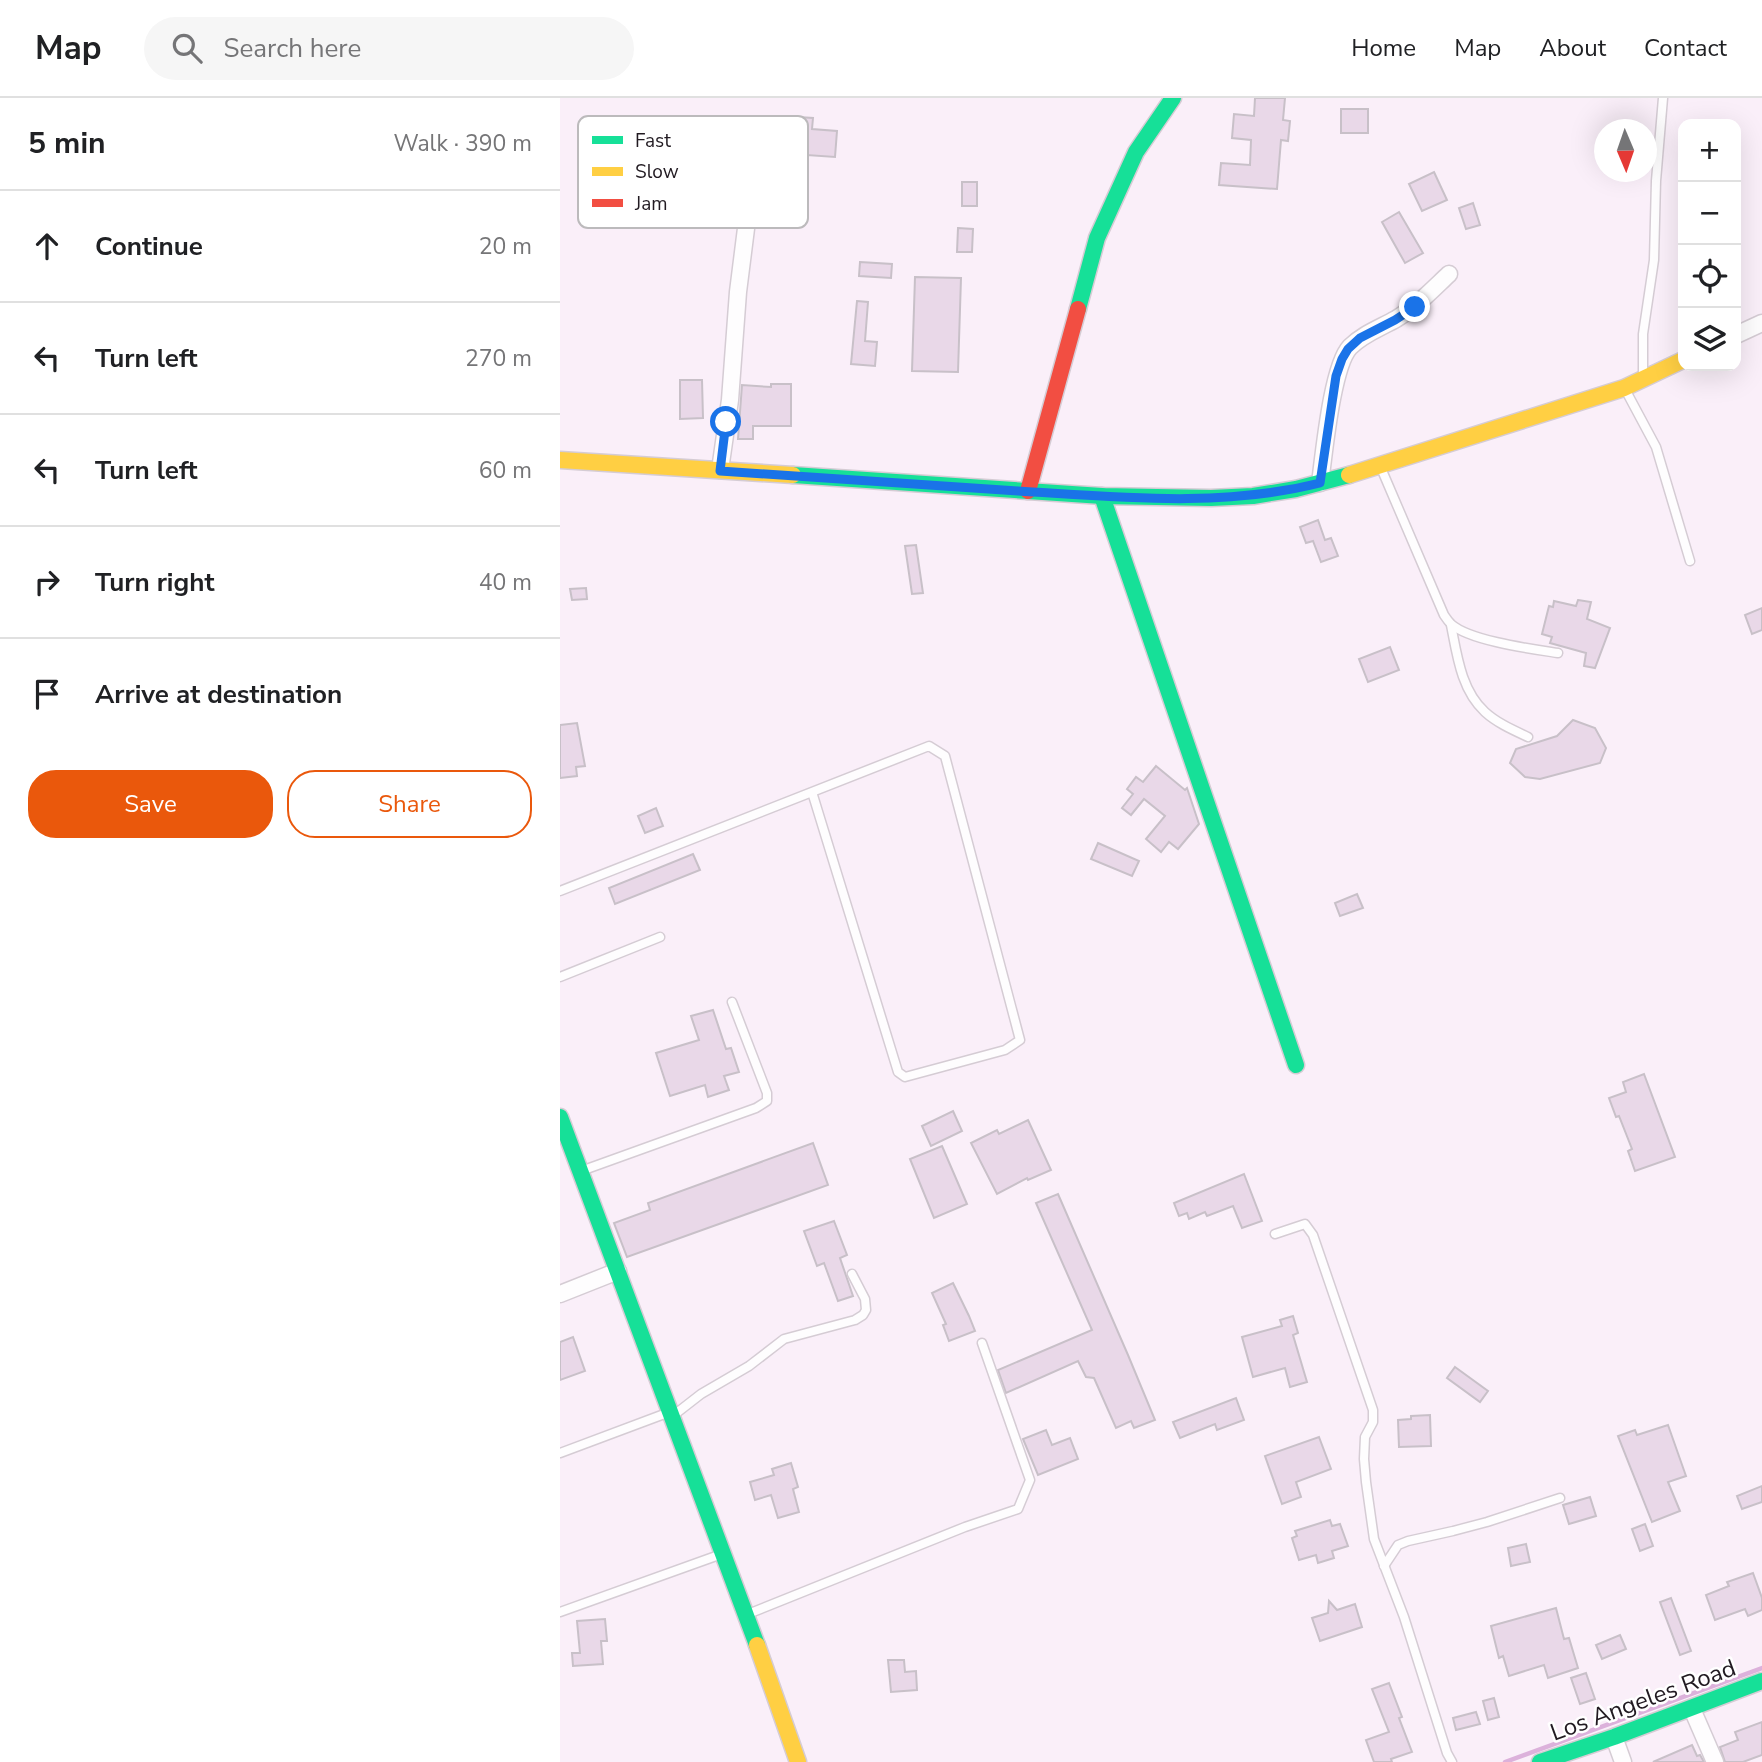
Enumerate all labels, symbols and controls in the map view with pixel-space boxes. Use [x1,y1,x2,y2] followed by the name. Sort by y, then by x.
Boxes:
[144,17,634,80] search box
[35,26,102,71] text: Map
[168,29,206,67] icon: search
[224,31,361,66] text: Search here
[1351,32,1416,64] text: Home
[1454,32,1501,64] text: Map
[1539,32,1606,64] text: About
[1644,32,1727,64] text: Contact
[578,116,808,228] legend
[1594,119,1657,182] north arrow
[1678,119,1741,371] map controls
[1678,119,1741,182] button: +
[28,123,106,164] text: 5 min
[393,128,532,159] text: Walk · 390 m
[635,128,671,154] text: Fast
[635,159,679,185] text: Slow
[1678,182,1741,245] button: −
[634,191,668,217] text: Jam
[28,227,66,265] icon: ahead
[95,229,203,264] text: Continue
[479,231,532,262] text: 20 m
[1678,245,1741,308] button: locate
[1399,291,1430,322] route end
[1678,308,1741,371] button: layers
[28,339,66,377] icon: left
[95,341,198,376] text: Turn left
[465,343,532,374] text: 270 m
[710,406,741,437] route start
[28,451,66,489] icon: left
[95,453,198,488] text: Turn left
[479,455,532,486] text: 60 m
[28,563,66,601] icon: right
[95,565,214,600] text: Turn right
[479,567,532,598] text: 40 m
[28,675,66,713] icon: arrive
[95,677,342,712] text: Arrive at destination
[28,770,273,838] button: Save
[287,770,532,838] button: Share
[1546,1652,1740,1748] street label: Los Angeles Road

